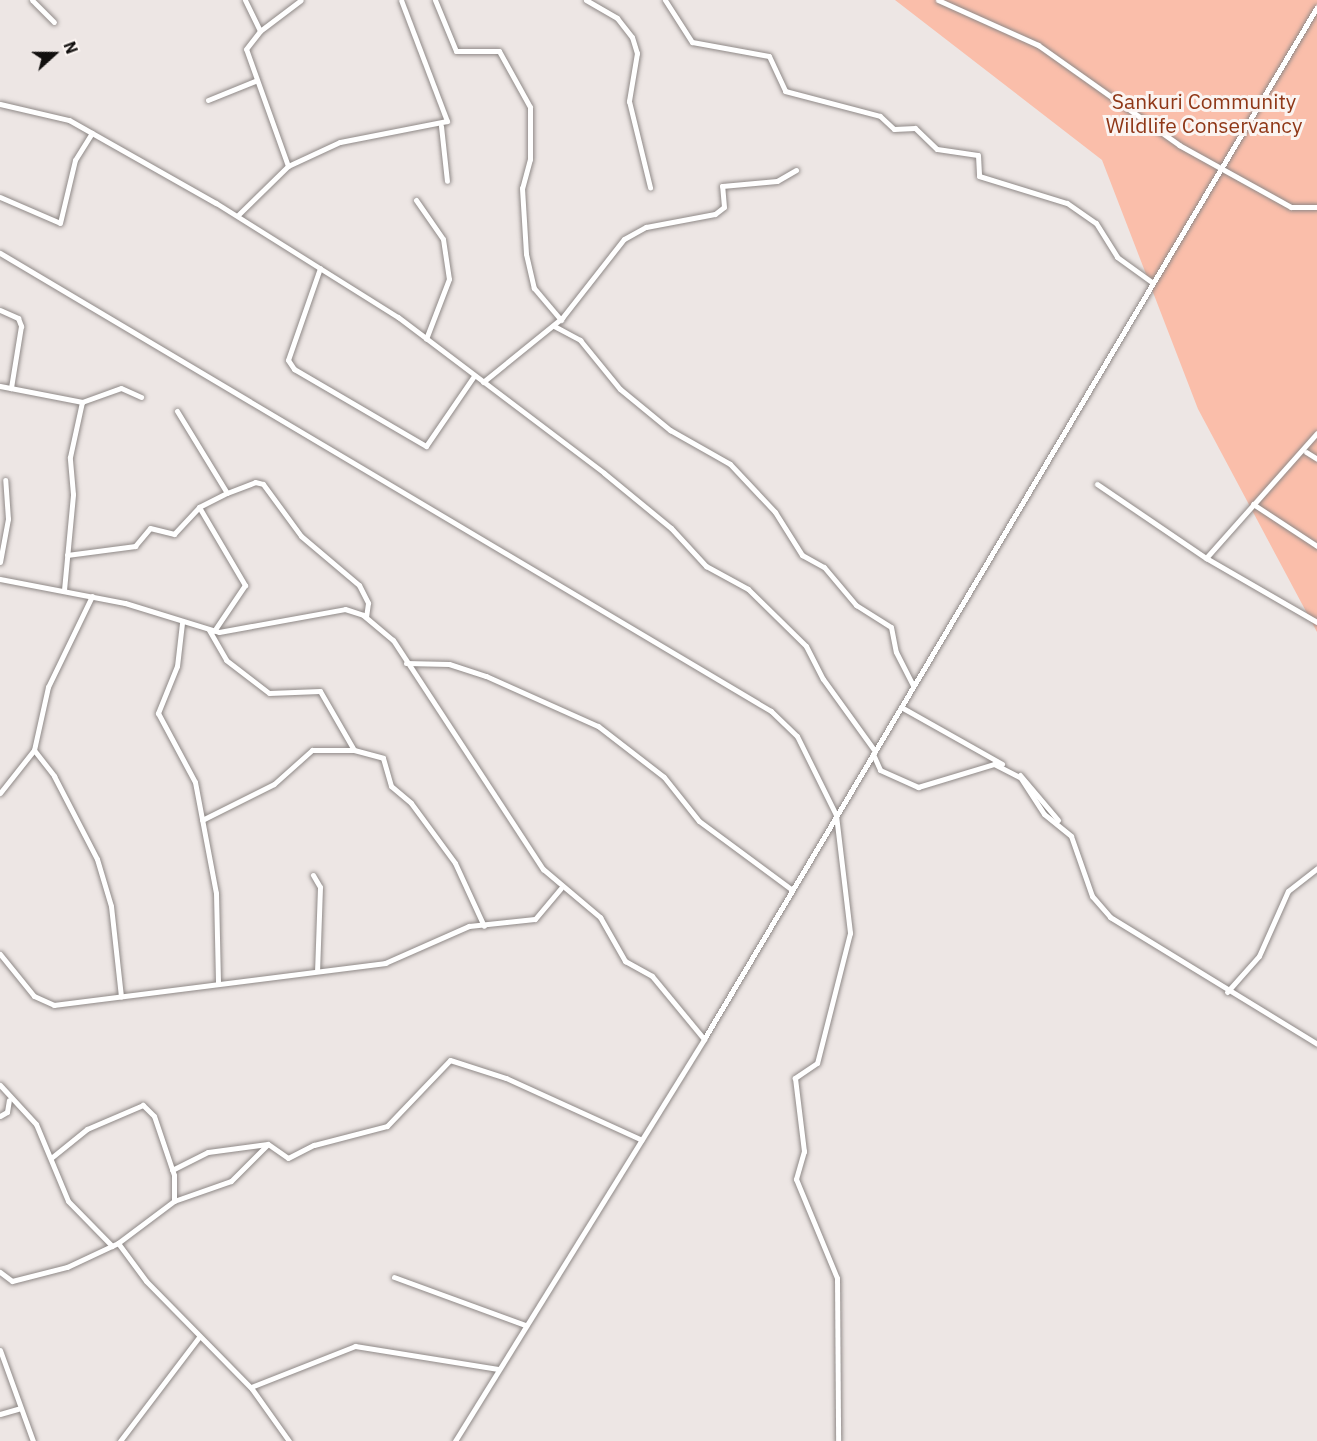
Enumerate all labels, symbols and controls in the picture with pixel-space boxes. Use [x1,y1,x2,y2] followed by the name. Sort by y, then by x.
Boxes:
[24,24,84,84] north arrow
[59,39,82,57] text: N
[1106,88,1302,138] park label: Sankuri Community Wildlife Conservancy

